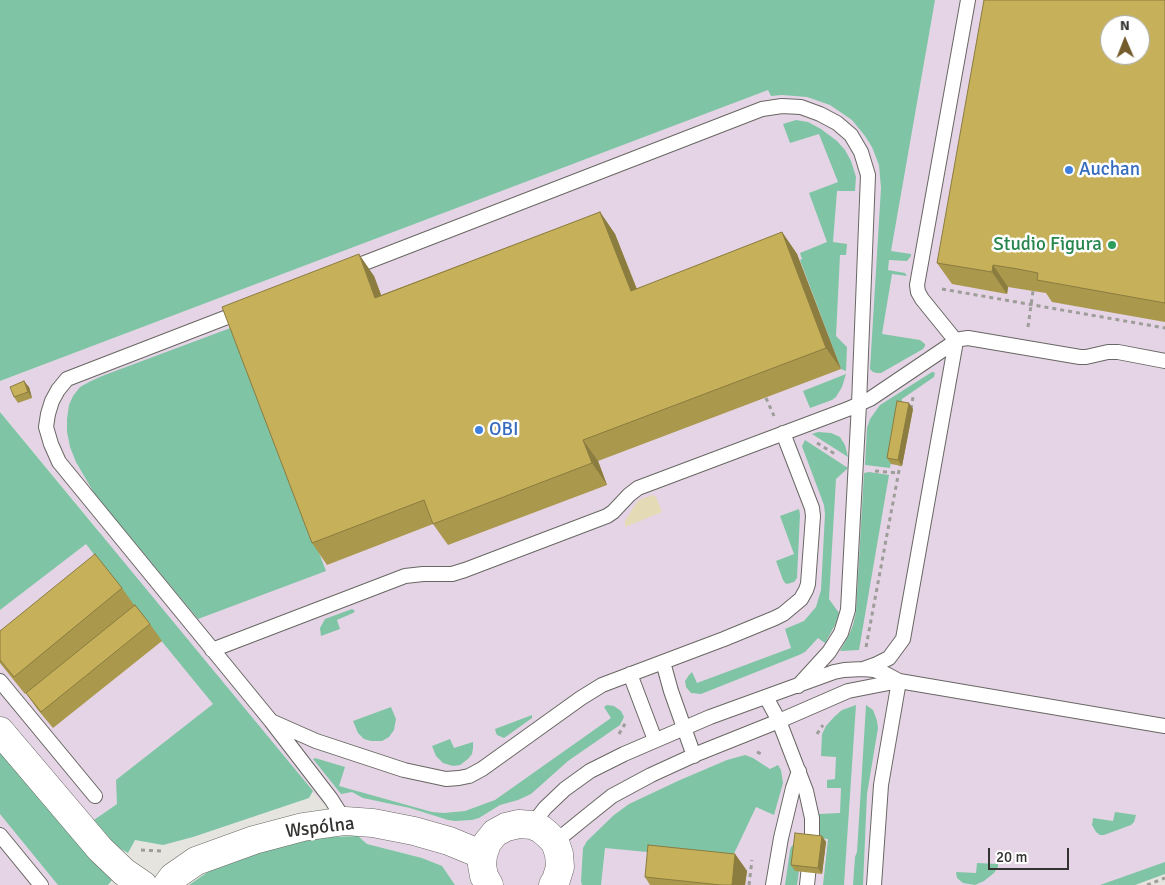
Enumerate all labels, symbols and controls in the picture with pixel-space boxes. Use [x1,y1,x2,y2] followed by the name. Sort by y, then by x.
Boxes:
[1100,15,1150,65] north arrow
[1120,17,1130,34] text: N
[1079,159,1140,181] place label: Auchan
[1063,164,1075,176] marker: Auchan
[993,234,1102,256] place label: Studio Figura
[1106,239,1118,251] marker: Studio Figura
[489,419,519,441] place label: OBI
[473,424,485,436] marker: OBI
[284,812,356,844] street label: Wspólna
[990,838,1071,870] scale bar
[996,848,1027,866] text: 20 m

